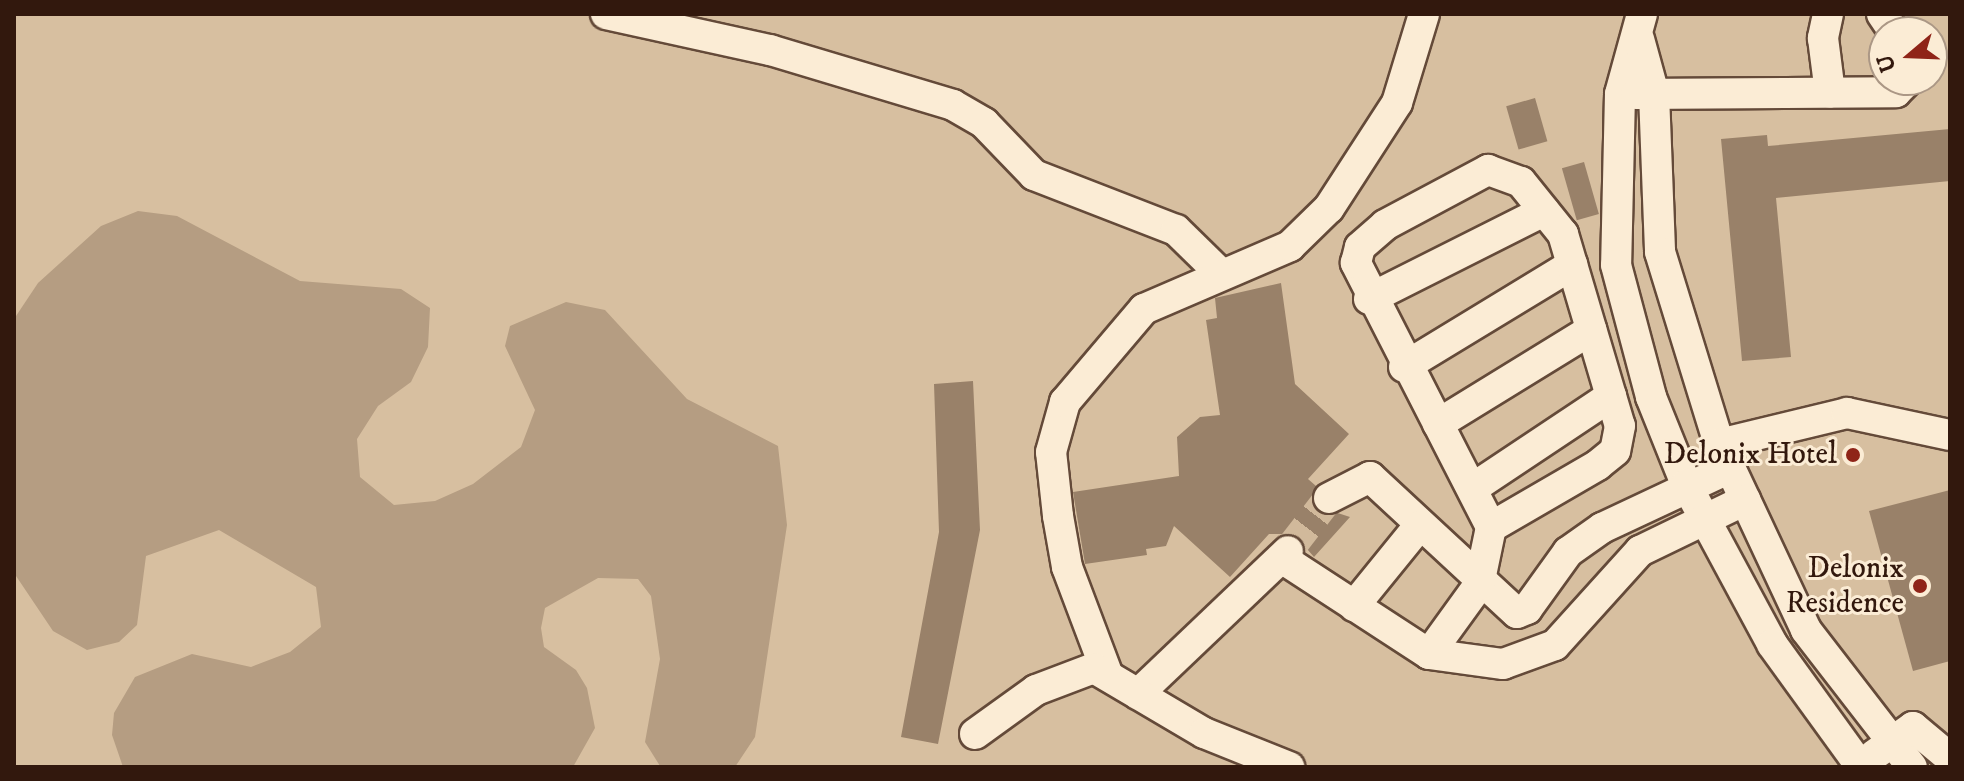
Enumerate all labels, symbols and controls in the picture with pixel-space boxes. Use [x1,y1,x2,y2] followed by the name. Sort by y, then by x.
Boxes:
[1868,16,1948,96] north arrow
[1871,51,1902,76] text: U
[1664,437,1837,473] place label: Delonix Hotel
[1844,446,1862,464] marker: Delonix Hotel
[1786,551,1904,622] place label: Delonix Residence
[1911,577,1929,595] marker: Delonix Residence

